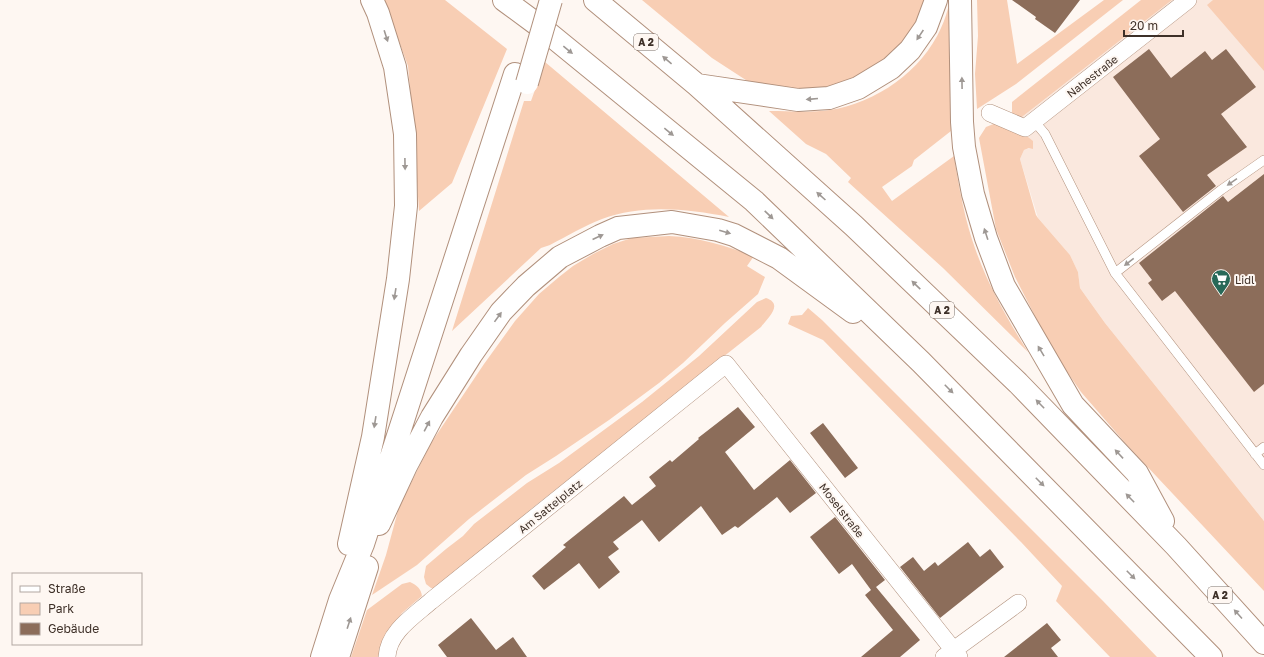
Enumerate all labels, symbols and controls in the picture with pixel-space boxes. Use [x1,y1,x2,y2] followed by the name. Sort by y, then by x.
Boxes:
[1124,12,1183,38] scale bar
[1130,18,1158,33] text: 20 m
[916,30,924,41] one-way arrow
[383,31,389,43] one-way arrow
[634,34,658,50] road number: A 2
[563,45,574,54] one-way arrow
[1064,52,1120,100] street label: Nahestraße
[661,55,672,64] one-way arrow
[959,76,965,89] one-way arrow
[806,96,818,102] one-way arrow
[664,127,674,136] one-way arrow
[402,158,409,170] one-way arrow
[1226,179,1238,186] one-way arrow
[816,192,826,201] one-way arrow
[764,210,774,220] one-way arrow
[982,228,988,240] one-way arrow
[719,229,731,235] one-way arrow
[592,234,604,240] one-way arrow
[1124,258,1135,266] one-way arrow
[1210,268,1232,296] supermarket icon: Lidl
[1235,273,1255,286] place label: Lidl
[911,280,921,290] one-way arrow
[392,287,398,300] one-way arrow
[930,302,954,318] road number: A 2
[494,312,502,323] one-way arrow
[1038,345,1045,357] one-way arrow
[944,385,954,394] one-way arrow
[1035,399,1045,409] one-way arrow
[372,416,378,428] one-way arrow
[424,420,430,432] one-way arrow
[1115,449,1124,459] one-way arrow
[516,476,585,536] street label: Am Sattelplatz
[1035,477,1045,487] one-way arrow
[817,480,867,540] street label: Moselstraße
[1125,493,1135,503] one-way arrow
[1126,570,1136,580] one-way arrow
[12,573,142,645] legend
[48,581,86,596] text: Straße
[1208,587,1232,603] road number: A 2
[48,601,74,616] text: Park
[1233,609,1242,619] one-way arrow
[346,617,352,629] one-way arrow
[48,621,99,636] text: Gebäude

